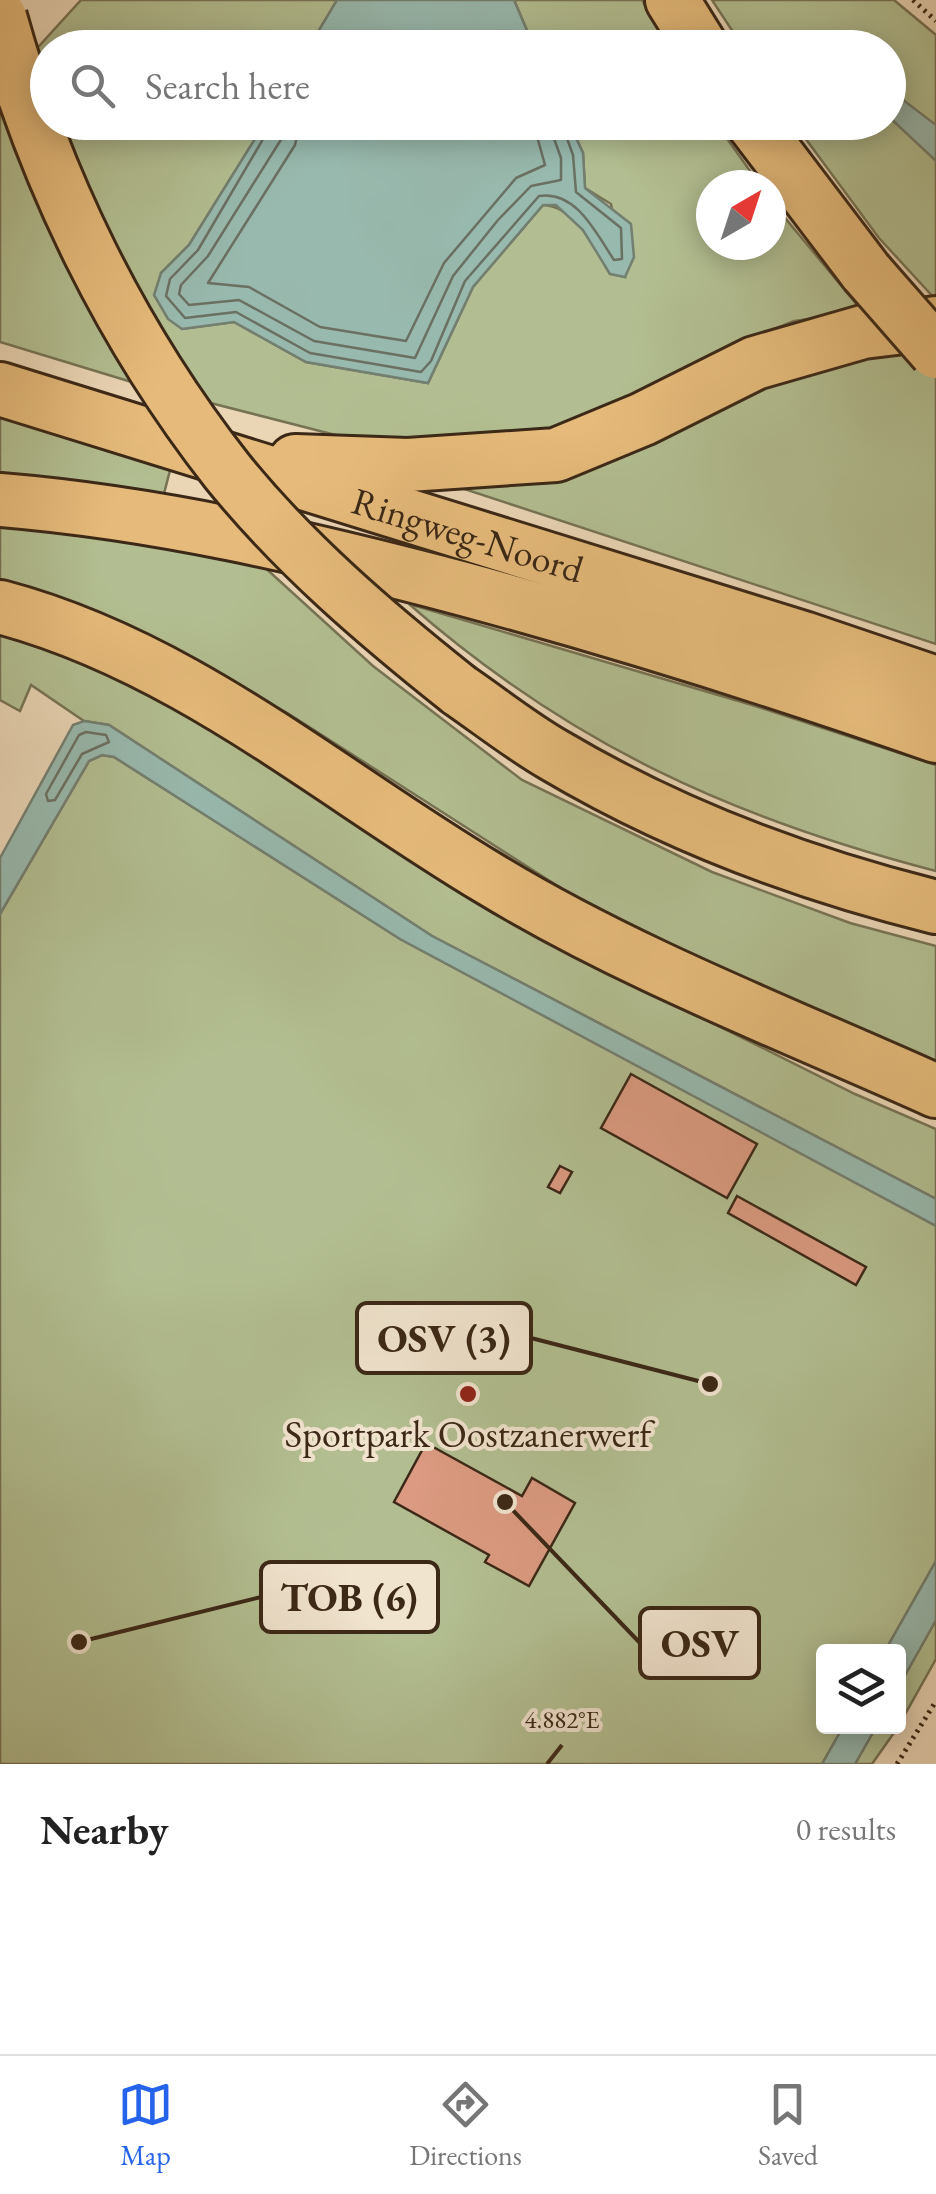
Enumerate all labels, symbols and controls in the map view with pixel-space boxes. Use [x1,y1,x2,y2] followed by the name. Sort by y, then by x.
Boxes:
[30,30,906,140] search box
[65,58,120,113] icon: search
[145,61,310,110] text: Search here
[696,170,786,260] north arrow
[346,475,590,593] street label: Ringweg-Noord
[357,1303,531,1373] callout: OSV (3)
[377,1312,511,1364] text: OSV (3)
[457,1383,479,1405] marker: Sportpark Oostzanerwerf
[285,1409,655,1458] place label: Sportpark Oostzanerwerf
[261,1562,438,1632] callout: TOB (6)
[280,1571,418,1623] text: TOB (6)
[640,1608,759,1678] callout: OSV
[661,1617,740,1669] text: OSV
[816,1644,906,1734] map controls
[816,1644,906,1734] button: layers
[524,1703,600,1735] text: 4.882°E
[40,1802,169,1857] text: Nearby
[796,1808,896,1850] text: 0 results
[118,2077,173,2173] tab: Map
[409,2077,522,2173] tab: Directions
[758,2077,818,2173] tab: Saved

